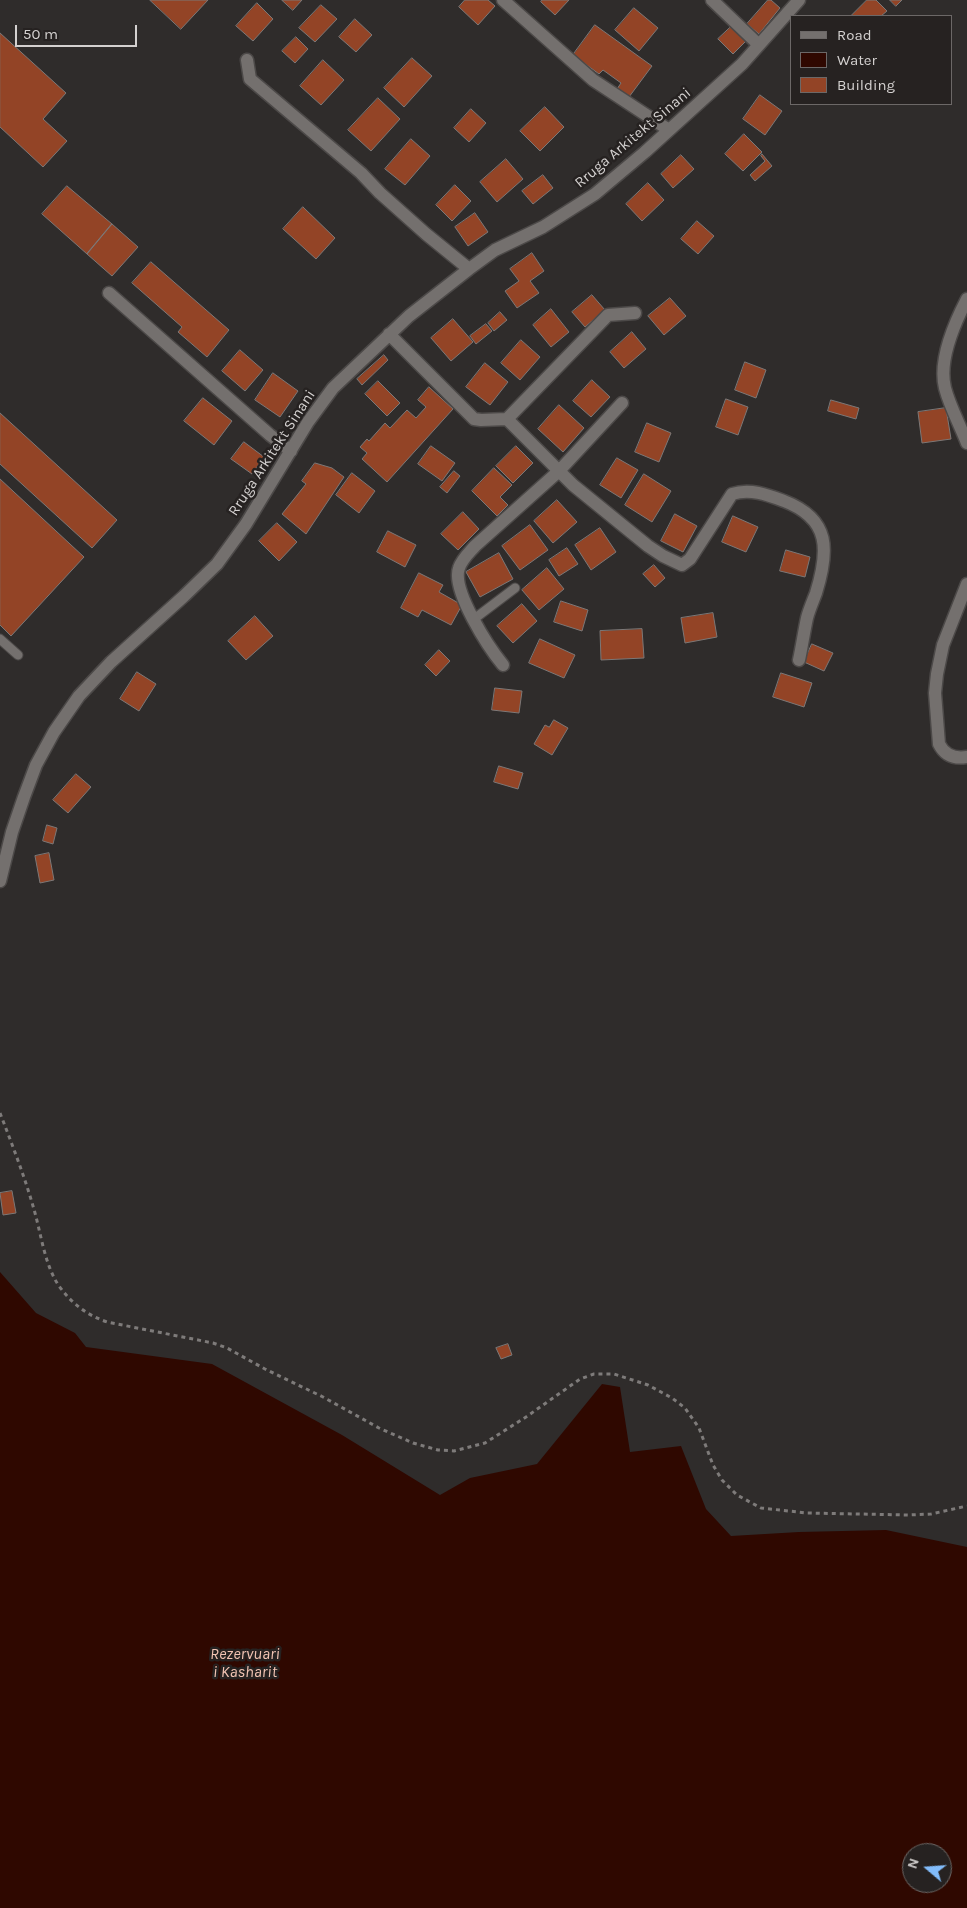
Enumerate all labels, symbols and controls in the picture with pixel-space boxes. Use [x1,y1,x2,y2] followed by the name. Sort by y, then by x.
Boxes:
[18,15,140,47] scale bar
[790,15,952,105] legend
[23,25,58,43] text: 50 m
[837,26,872,44] text: Road
[837,51,877,69] text: Water
[837,76,895,94] text: Building
[571,84,695,192] street label: Rruga Arkitekt Sinani
[225,387,319,519] street label: Rruga Arkitekt Sinani
[210,1644,280,1682] water label: Rezervuari i Kasharit
[902,1843,952,1893] north arrow
[904,1856,923,1871] text: N

